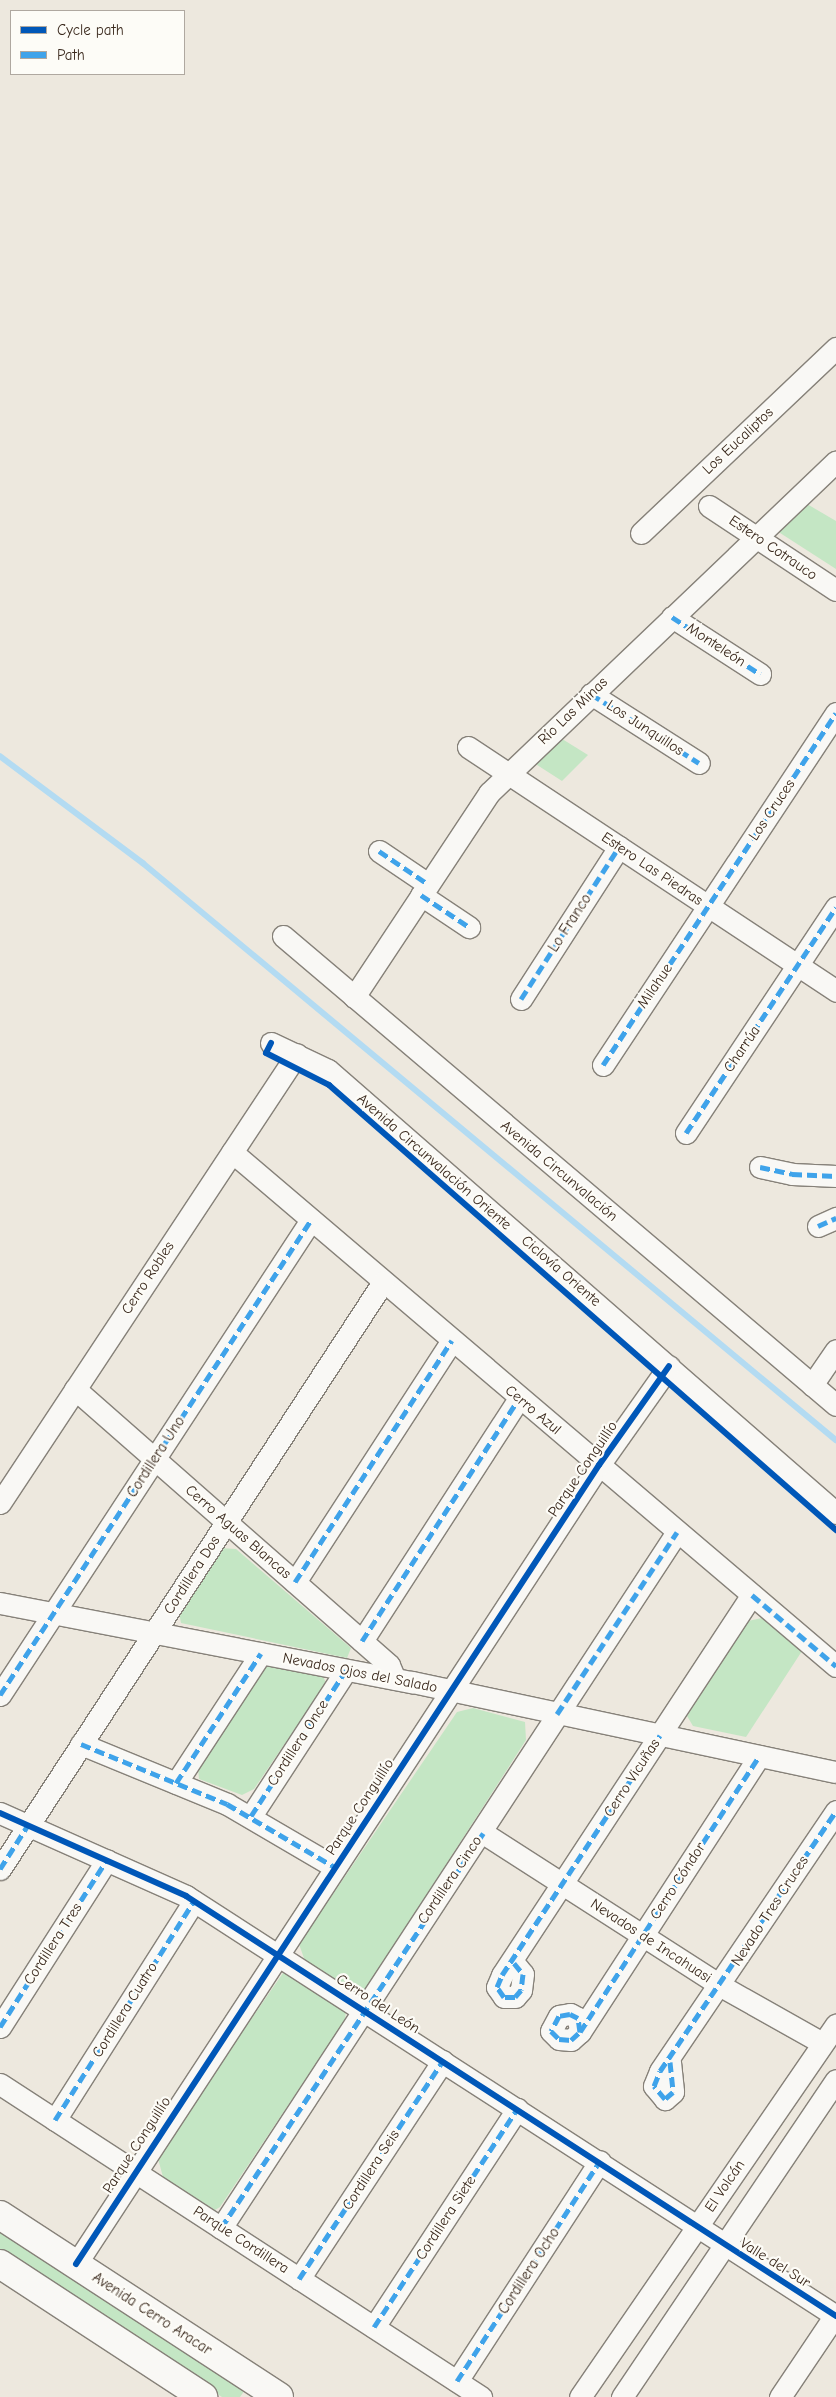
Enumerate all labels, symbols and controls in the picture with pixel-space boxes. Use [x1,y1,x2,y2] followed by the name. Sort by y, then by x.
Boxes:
[10,10,185,75] legend
[57,21,124,39] text: Cycle path
[57,46,85,64] text: Path
[699,404,777,478] street label: Los Eucaliptos
[725,512,821,584] street label: Estero Cotrauco
[683,619,749,671] street label: Monteleón
[534,673,612,749] street label: Río Las Minas
[603,696,687,760] street label: Los Junquillos
[745,776,799,844] street label: Los Cruces
[598,828,706,910] street label: Estero Las Piedras
[545,891,595,955] street label: Lo Franco
[633,960,677,1012] street label: Milahue
[720,1022,764,1076] street label: Charrúa
[353,1090,515,1234] street label: Avenida Circunvalación Oriente
[497,1117,621,1225] street label: Avenida Circunvalación
[518,1232,604,1310] street label: Ciclovía Oriente
[118,1238,178,1318] street label: Cerro Robles
[501,1381,565,1439] street label: Cerro Azul
[123,1413,189,1501] street label: Cordillera Uno
[544,1418,622,1520] street label: Parque Conguillío
[181,1481,295,1583] street label: Cerro Aguas Blancas
[160,1532,224,1618] street label: Cordillera Dos
[281,1649,439,1697] street label: Nevados Ojos del Salado
[263,1697,333,1789] street label: Cordillera Once
[600,1735,664,1821] street label: Cerro Vicuñas
[322,1755,398,1859] street label: Parque Conguillío
[414,1832,486,1928] street label: Cordillera Cinco
[646,1839,710,1923] street label: Cerro Cóndor
[728,1852,812,1970] street label: Nevado Tres Cruces
[587,1895,715,1987] street label: Nevados de Incahuasi
[20,1900,86,1988] street label: Cordillera Tres
[88,1959,162,2061] street label: Cordillera Cuatro
[333,1970,423,2038] street label: Cerro del León
[99,2093,175,2197] street label: Parque Conguillío
[338,2127,404,2213] street label: Cordillera Seis
[701,2157,749,2215] street label: El Volcán
[412,2172,480,2264] street label: Cordillera Siete
[190,2202,292,2278] street label: Parque Cordillera
[494,2224,564,2318] street label: Cordillera Ocho
[736,2234,814,2292] street label: Valle del Sur
[89,2269,215,2359] street label: Avenida Cerro Aracar

